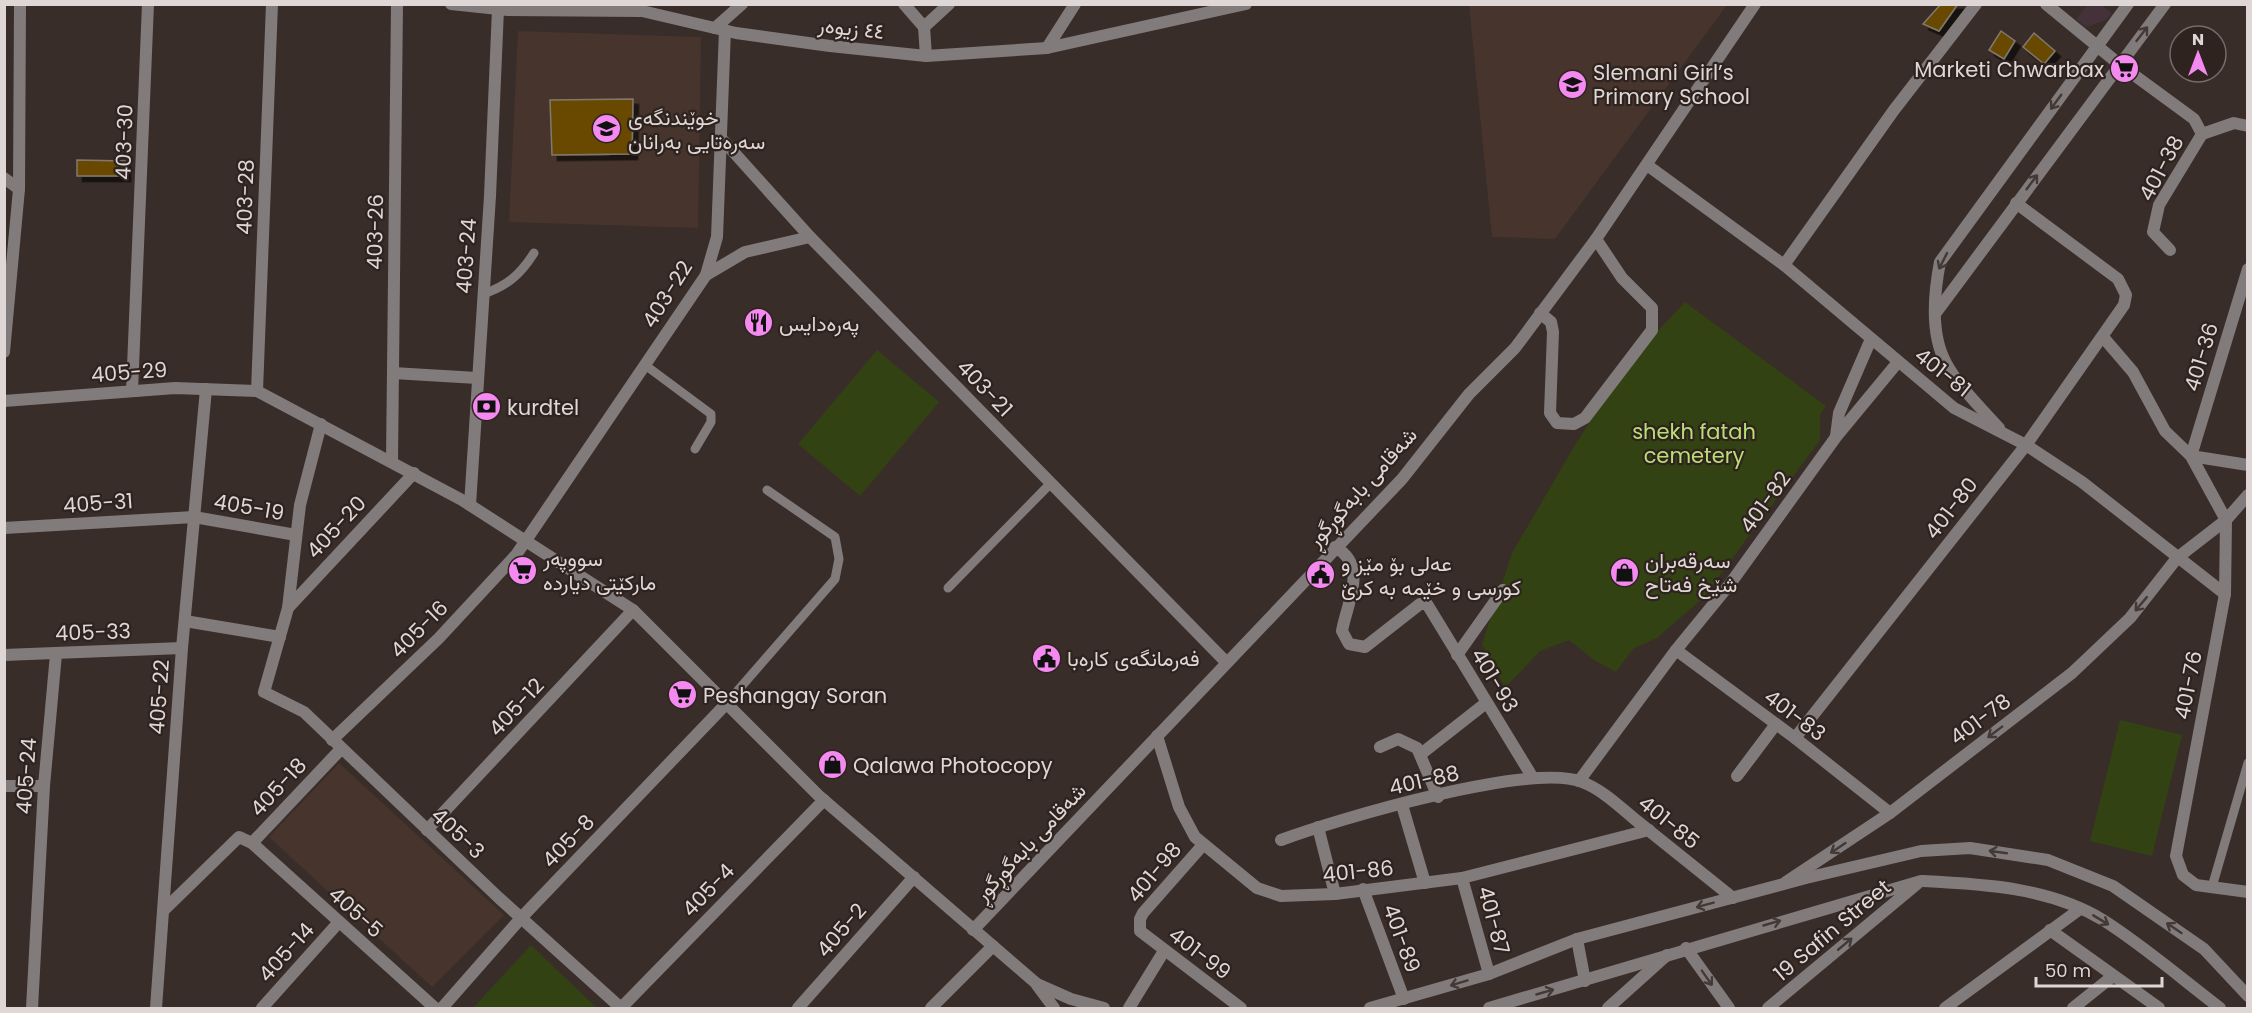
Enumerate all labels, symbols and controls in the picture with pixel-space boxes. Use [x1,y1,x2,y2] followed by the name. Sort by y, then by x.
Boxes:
[816,10,885,46] street label: ٤٤ زیوەر
[2168,24,2228,84] north arrow
[2136,27,2149,43] one-way arrow
[2192,28,2204,51] text: N
[2109,53,2141,85] supermarket icon: Marketi Chwarbax
[1914,55,2104,84] place label: Marketi Chwarbax
[1593,58,1750,111] place label: Slemani Girl’s Primary School
[1556,68,1588,100] school or university icon: Slemani Girl’s Primary School
[2049,93,2062,109] one-way arrow
[628,103,765,156] place label: خوێندنگەی سەرەتایی بەرانان
[108,104,140,180] street label: 403-30
[591,113,623,145] school or university icon: خوێندنگەی سەرەتایی بەرانان
[2132,130,2190,206] street label: 401-38
[229,159,261,235] street label: 403-28
[2025,175,2038,191] one-way arrow
[360,194,390,270] street label: 403-26
[449,217,483,295] street label: 403-24
[1937,252,1949,270] one-way arrow
[635,255,699,333] street label: 403-22
[742,307,774,339] restaurant icon: پەرەدایس
[779,309,859,338] place label: پەرەدایس
[2177,319,2225,395] street label: 401-36
[1909,341,1977,403] street label: 401-81
[951,353,1019,423] street label: 403-21
[90,355,168,389] street label: 405-29
[470,391,502,423] bank icon: kurdtel
[507,393,579,422] place label: kurdtel
[1632,417,1756,470] park label: shekh fatah cemetery
[1300,421,1426,556] street label: شەقامی بابەگوڕگوڕ
[1733,465,1797,539] street label: 401-82
[1918,471,1984,545] street label: 401-80
[62,486,134,520] street label: 405-31
[211,487,287,527] street label: 405-19
[299,489,373,565] street label: 405-20
[542,544,656,597] place label: سووپەر مارکێتی دیاردە
[1645,546,1737,599] place label: سەرقەبران شێخ فەتاح
[1341,549,1521,602] place label: عەلی بۆ مێز و کورسی و خێمە بە کرێ
[506,554,538,586] supermarket icon: سووپەر مارکێتی دیاردە
[1608,556,1640,588] shop icon: سەرقەبران شێخ فەتاح
[1304,559,1336,591] public building icon: عەلی بۆ مێز و کورسی و خێمە بە کرێ
[384,594,454,664] street label: 405-16
[2135,596,2148,612] one-way arrow
[55,616,131,648] street label: 405-33
[1030,642,1062,674] public building icon: فەرمانگەی کارەبا
[1464,642,1526,718] street label: 401-93
[1067,644,1200,673] place label: فەرمانگەی کارەبا
[2167,648,2209,722] street label: 401-76
[142,658,176,736] street label: 405-22
[482,672,550,742] street label: 405-12
[666,679,698,711] supermarket icon: Peshangay Soran
[703,681,887,710] place label: Peshangay Soran
[1758,682,1832,748] street label: 401-83
[1944,687,2016,751] street label: 401-78
[1988,726,2004,739] one-way arrow
[9,737,43,815] street label: 405-24
[816,749,848,781] shop icon: Qalawa Photocopy
[243,751,313,823] street label: 405-18
[853,751,1053,780] place label: Qalawa Photocopy
[1386,758,1462,802] street label: 401-88
[967,777,1095,910] street label: شەقامی بابەگوڕگوڕ
[1632,788,1706,856] street label: 401-85
[425,801,491,865] street label: 405-3
[535,808,601,874] street label: 405-8
[1120,835,1188,909] street label: 401-98
[1830,842,1847,854] one-way arrow
[1989,847,2008,858] one-way arrow
[1321,853,1395,889] street label: 401-86
[675,857,741,923] street label: 405-4
[1767,872,1897,988] street label: 19 Safin Street
[322,880,390,944] street label: 405-5
[1471,883,1517,957] street label: 401-87
[809,897,873,963] street label: 405-2
[1376,900,1428,976] street label: 401-89
[1696,900,1715,912] one-way arrow
[2092,915,2109,927] one-way arrow
[251,916,321,988] street label: 405-14
[1762,917,1781,928] one-way arrow
[1163,920,1237,986] street label: 401-99
[2167,922,2183,934] one-way arrow
[1837,938,1853,951] one-way arrow
[2036,950,2162,988] scale bar
[2045,958,2091,983] text: 50 m
[1701,970,1713,986] one-way arrow
[1450,978,1469,989] one-way arrow
[1535,986,1554,997] one-way arrow

